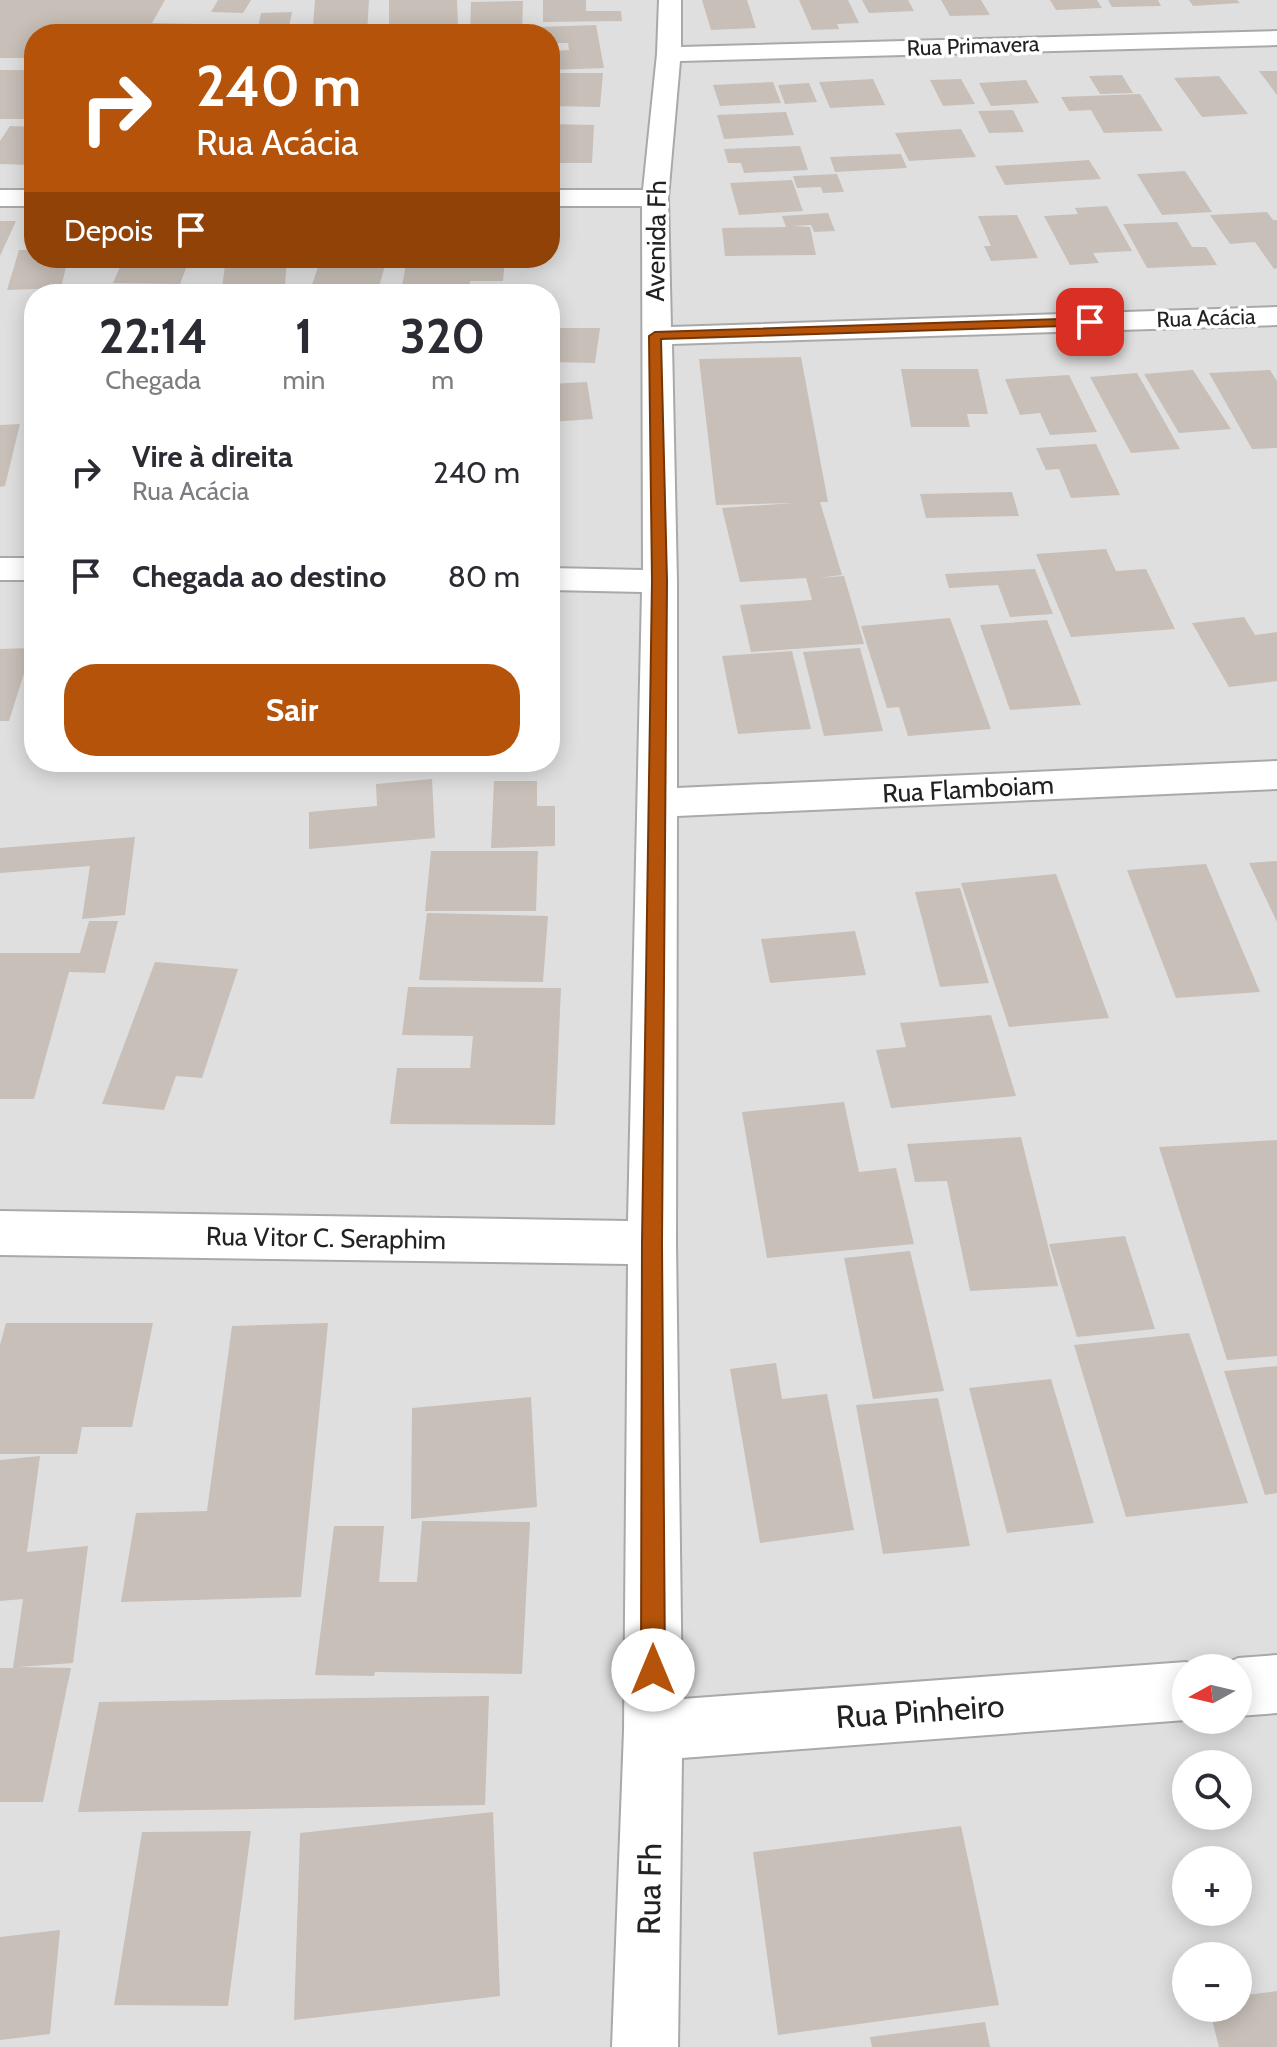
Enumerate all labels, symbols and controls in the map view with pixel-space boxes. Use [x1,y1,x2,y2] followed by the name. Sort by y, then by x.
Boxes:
[906,30,1040,62] street label: Rua Primavera
[196,52,361,120] text: 240 m
[64,56,168,160] icon: right
[196,120,358,164] text: Rua Acácia
[639,180,673,302] street label: Avenida Fh
[169,208,213,252] icon: arrive
[64,212,153,249] text: Depois
[1056,288,1124,356] pin
[1068,300,1112,344] icon: arrive
[1156,303,1256,333] street label: Rua Acácia
[99,307,208,365] text: 22:14
[295,307,313,365] text: 1
[400,307,485,365] text: 320
[105,364,201,396] text: Chegada
[282,364,325,396] text: min
[431,364,454,396] text: m
[132,438,293,475] text: Vire à direita
[64,450,108,494] icon: right
[433,454,520,491] text: 240 m
[132,475,249,507] text: Rua Acácia
[64,554,108,598] icon: arrive
[132,558,386,595] text: Chegada ao destino
[448,558,520,595] text: 80 m
[64,664,520,756] button: Sair
[881,769,1055,809] street label: Rua Flamboiam
[206,1220,446,1256] street label: Rua Vitor C. Seraphim
[611,1628,695,1712] position arrow
[1172,1654,1252,1734] north arrow
[1172,1654,1252,2022] map controls
[834,1686,1006,1736] street label: Rua Pinheiro
[1172,1750,1252,1830] button: search
[629,1843,669,1935] street label: Rua Fh
[1172,1846,1252,1926] button: +
[1172,1942,1252,2022] button: −

